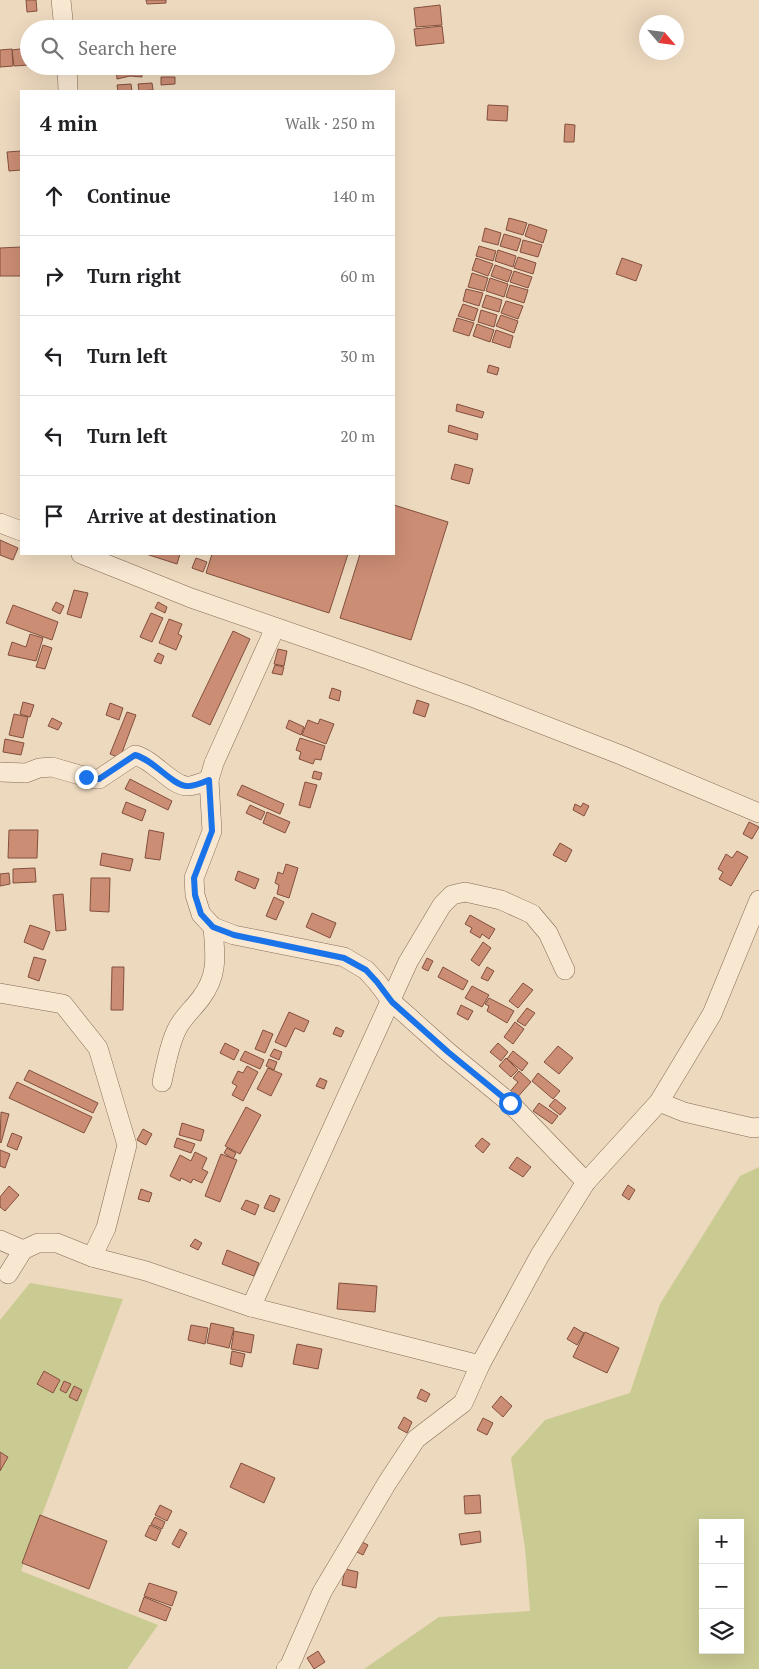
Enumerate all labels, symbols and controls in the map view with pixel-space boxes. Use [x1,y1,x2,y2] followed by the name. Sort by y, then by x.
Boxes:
[639,15,684,60] north arrow
[20,20,395,75] search box
[38,34,66,62] icon: search
[78,35,177,60] text: Search here
[40,109,97,137] text: 4 min
[285,112,375,134] text: Walk · 250 m
[40,182,68,210] icon: ahead
[87,183,171,208] text: Continue
[332,185,375,207] text: 140 m
[40,262,68,290] icon: right
[87,263,181,288] text: Turn right
[340,265,375,287] text: 60 m
[40,342,68,370] icon: left
[87,343,168,368] text: Turn left
[340,345,375,367] text: 30 m
[40,422,68,450] icon: left
[87,423,168,448] text: Turn left
[340,425,375,447] text: 20 m
[40,502,68,530] icon: arrive
[87,503,276,528] text: Arrive at destination
[75,766,98,789] route end
[499,1092,522,1115] route start
[699,1519,744,1654] map controls
[699,1519,744,1564] button: +
[699,1564,744,1609] button: −
[699,1609,744,1654] button: layers

